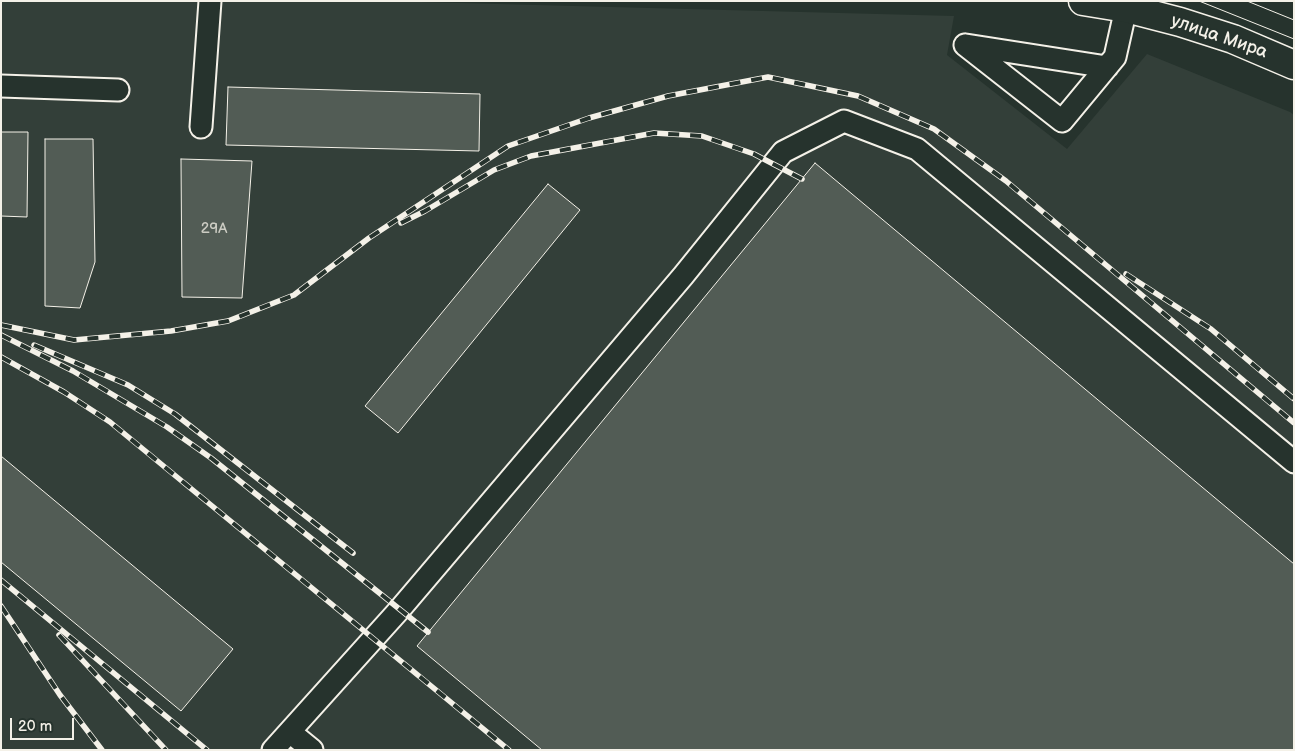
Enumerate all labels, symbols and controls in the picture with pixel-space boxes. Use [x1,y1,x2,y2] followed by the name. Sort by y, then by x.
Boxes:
[1168,10,1270,64] street label: улица Мира
[201,220,227,238] house number: 29А
[12,708,76,740] scale bar
[18,717,52,736] text: 20 m

